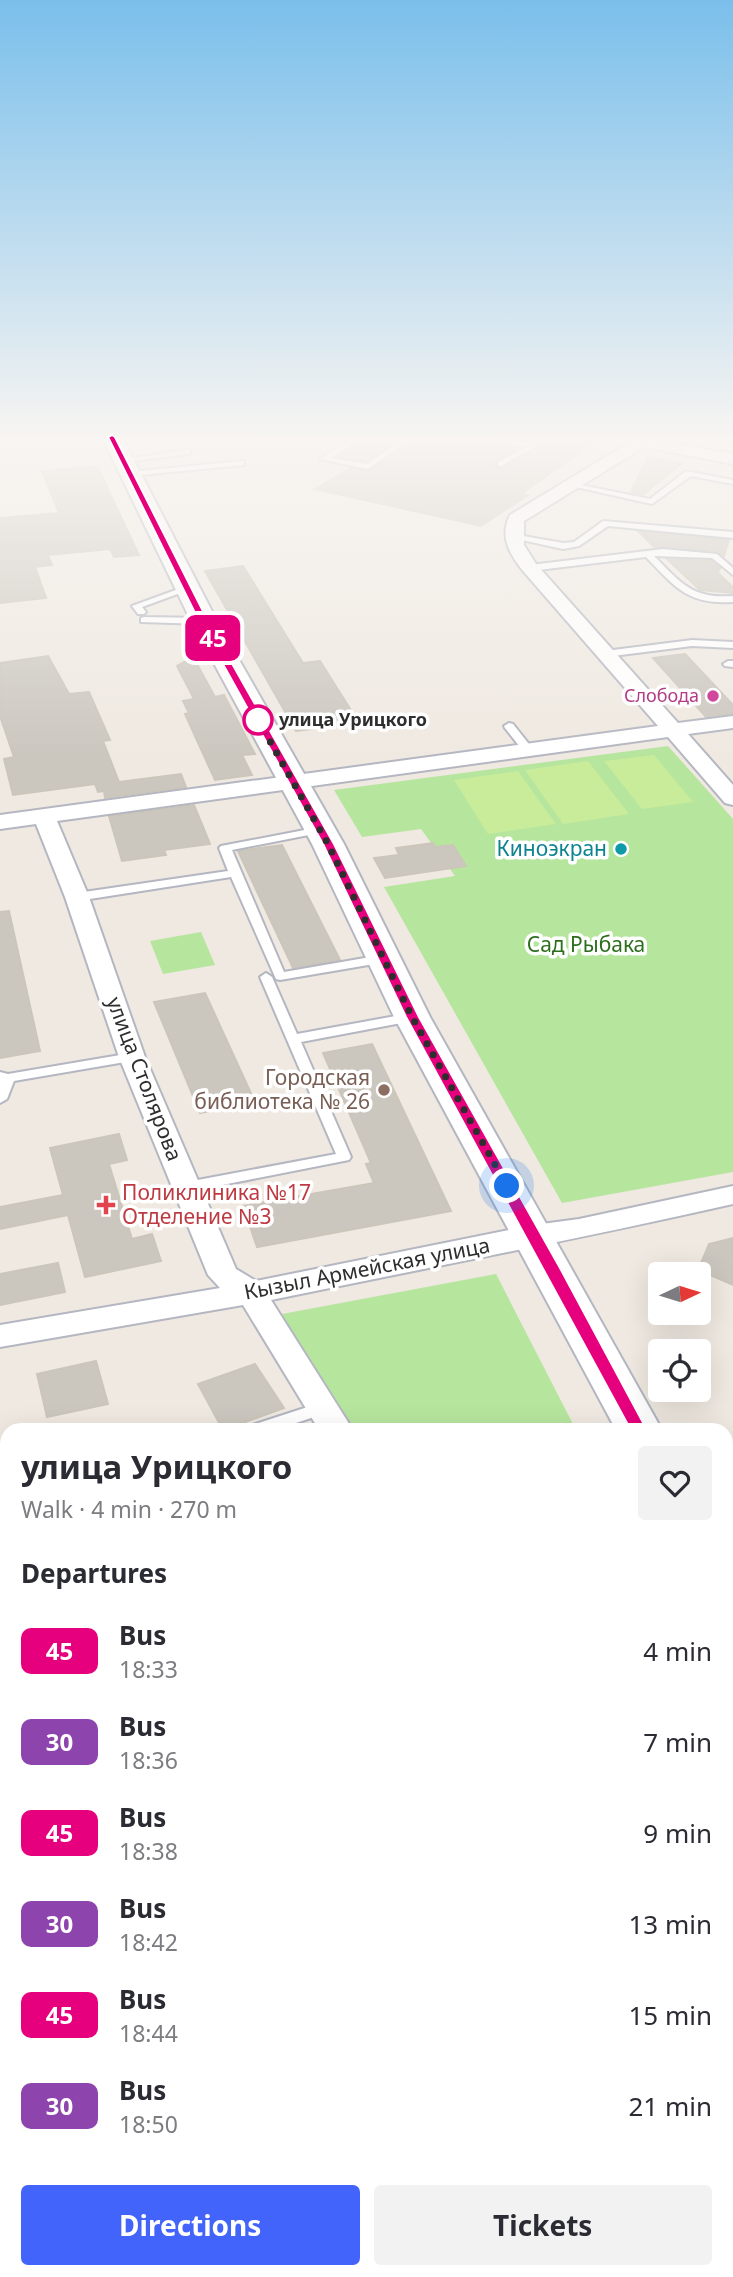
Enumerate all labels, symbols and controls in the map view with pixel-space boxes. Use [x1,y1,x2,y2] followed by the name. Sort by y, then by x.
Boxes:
[182,615,244,661] line badge: 45
[199,621,227,654] text: 45
[624,683,699,707] place label: Слобода
[705,688,721,704] marker: Слобода
[243,705,273,735] marker: улица Урицкого
[278,707,427,731] place label: улица Урицкого
[497,834,607,862] place label: Киноэкран
[613,841,629,857] marker: Киноэкран
[527,930,645,958] park label: Сад Рыбака
[101,993,189,1165] street label: улица Столярова
[194,1063,370,1115] place label: Городская библиотека № 26
[376,1082,392,1098] marker: Городская библиотека № 26
[489,1168,524,1203] your location
[122,1178,311,1230] place label: Поликлиника №17 Отделение №3
[96,1195,116,1215] marker: Поликлиника №17 Отделение №3
[242,1230,492,1306] street label: Кызыл Армейская улица
[648,1262,710,1325] north arrow
[648,1262,711,1402] map controls
[648,1339,711,1402] button: locate
[21,1444,292,1489] text: улица Урицкого
[638,1446,712,1520] button: heart
[21,1493,237,1525] text: Walk · 4 min · 270 m
[21,1555,167,1591] text: Departures
[119,1617,166,1653] text: Bus
[643,1633,712,1669] text: 4 min
[46,1634,73,1667] text: 45
[119,1653,178,1685] text: 18:33
[119,1708,166,1744] text: Bus
[643,1724,712,1760] text: 7 min
[46,1725,73,1758] text: 30
[119,1744,178,1776] text: 18:36
[119,1799,166,1835] text: Bus
[643,1815,712,1851] text: 9 min
[46,1816,73,1849] text: 45
[119,1835,178,1867] text: 18:38
[119,1890,166,1926] text: Bus
[628,1906,712,1942] text: 13 min
[46,1907,73,1940] text: 30
[119,1926,178,1958] text: 18:42
[119,1981,166,2017] text: Bus
[628,1997,712,2033] text: 15 min
[46,1998,73,2031] text: 45
[119,2017,178,2049] text: 18:44
[119,2072,166,2108] text: Bus
[628,2088,712,2124] text: 21 min
[46,2089,73,2122] text: 30
[119,2108,178,2140] text: 18:50
[21,2185,360,2265] button: Directions
[374,2185,712,2265] button: Tickets

